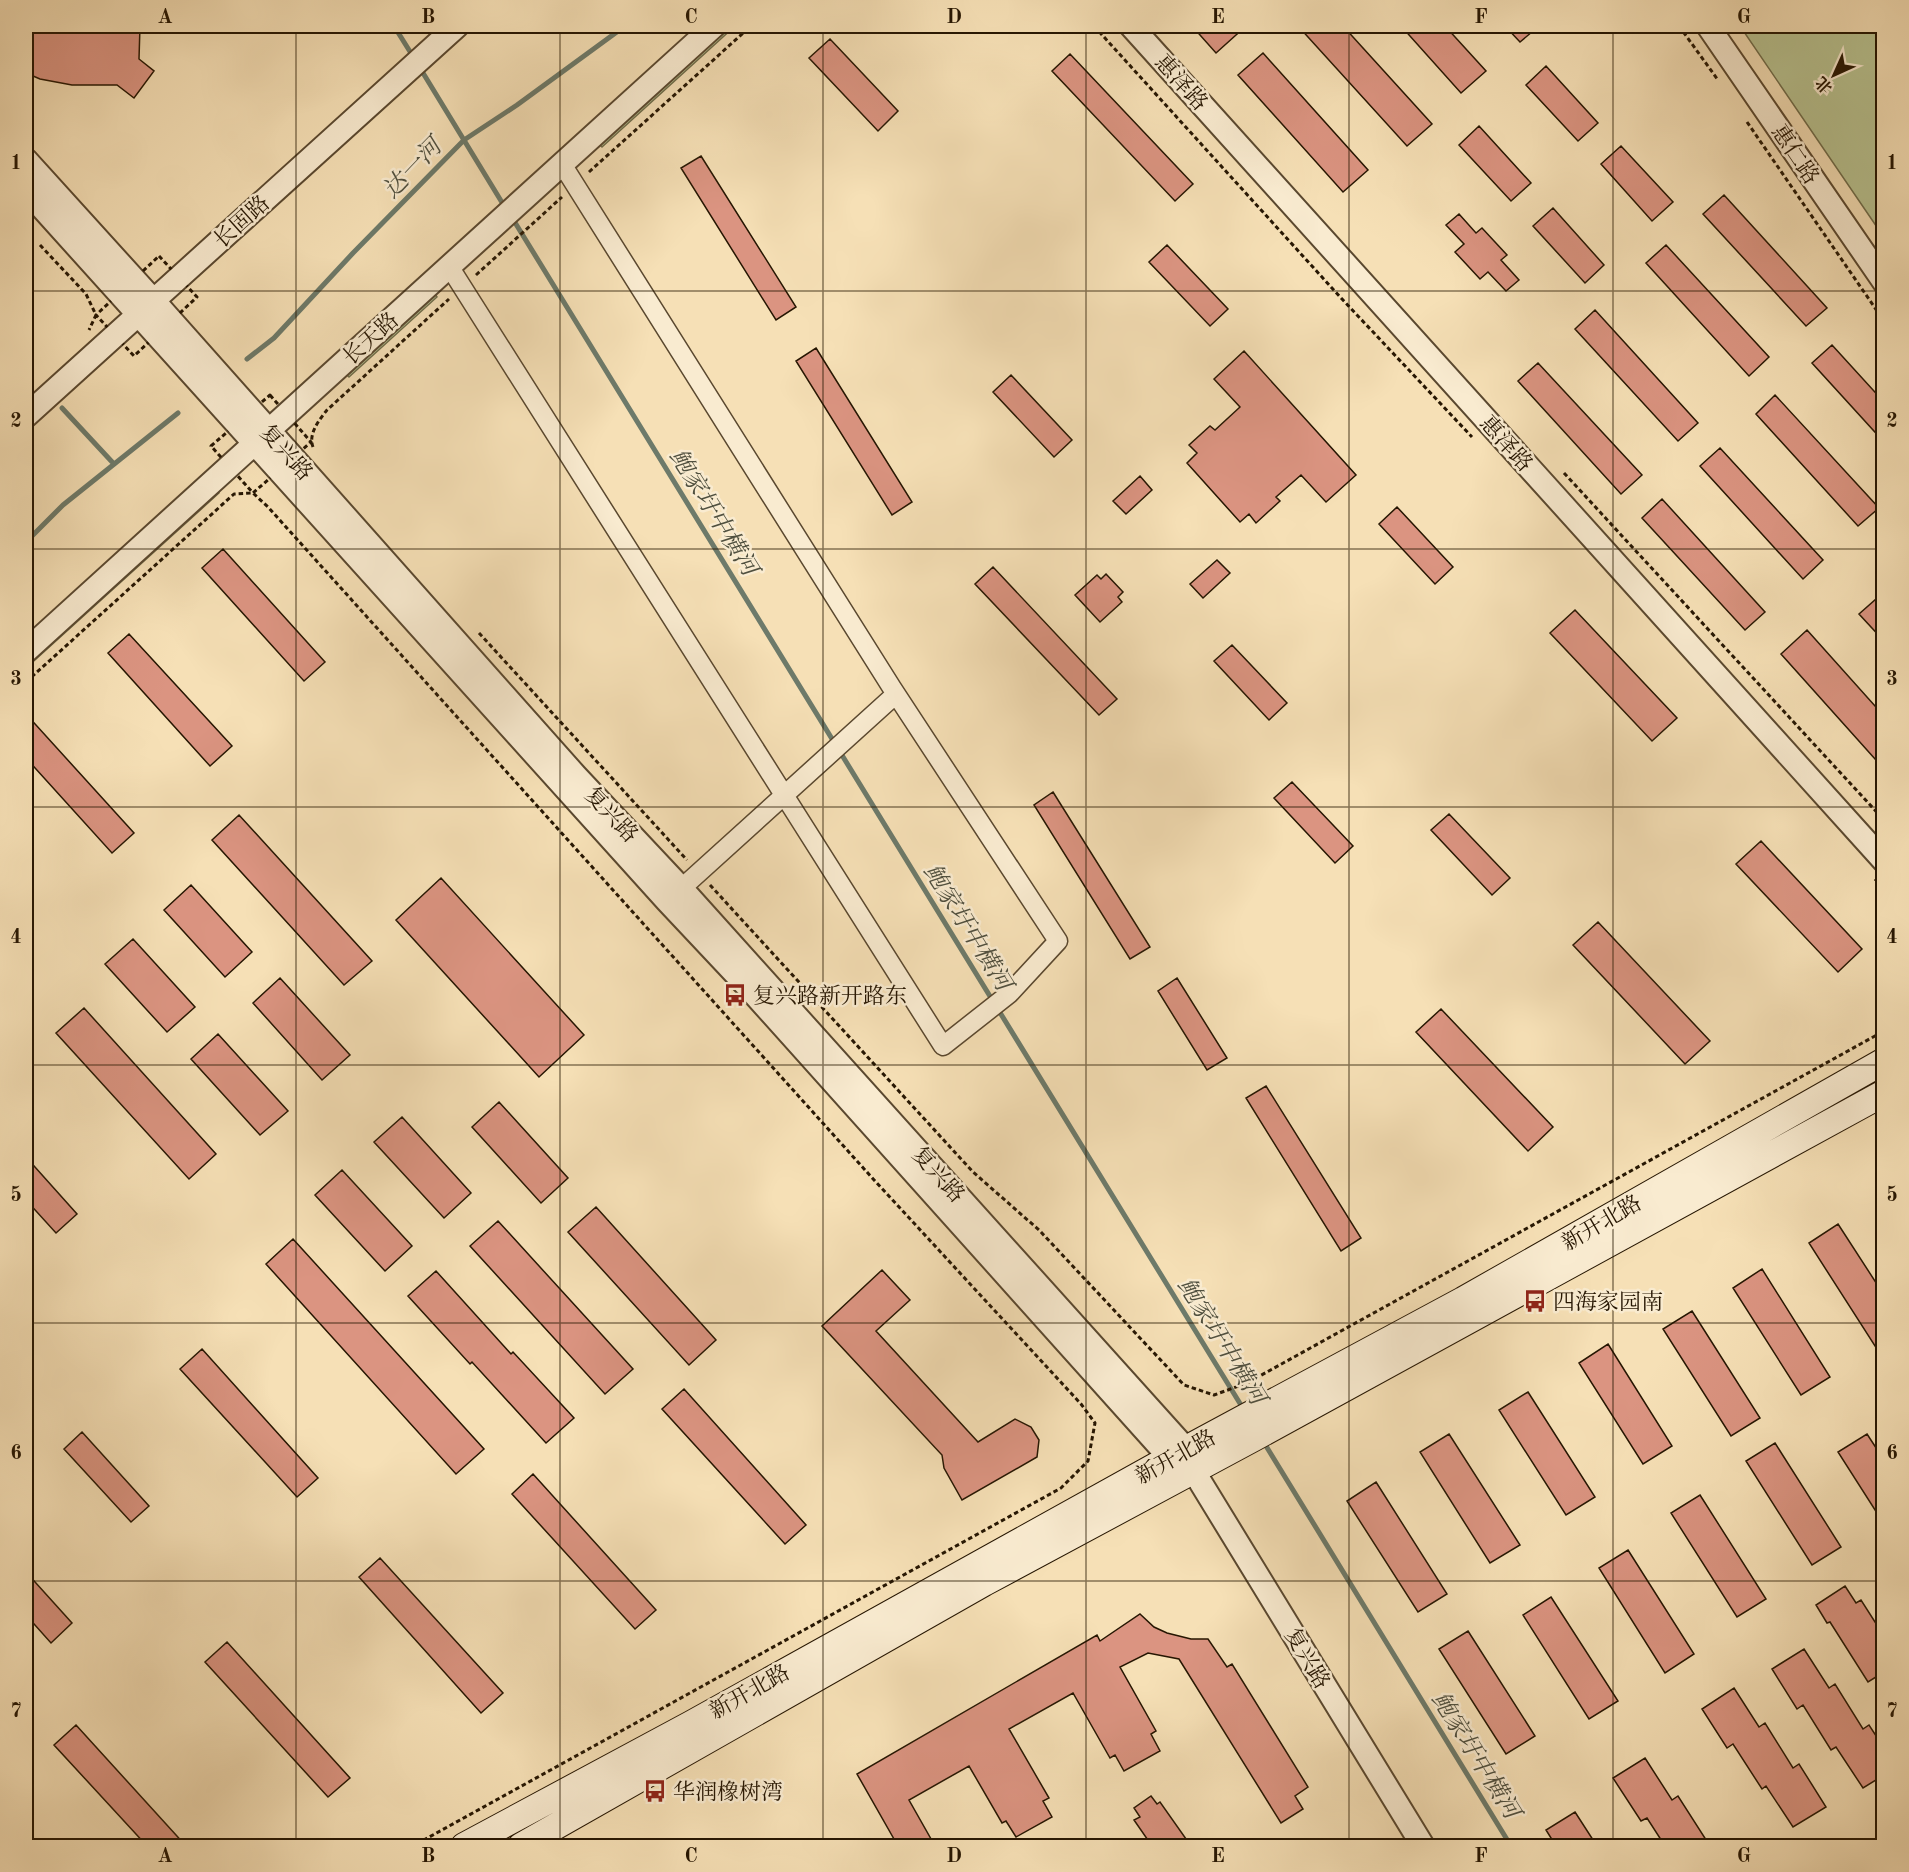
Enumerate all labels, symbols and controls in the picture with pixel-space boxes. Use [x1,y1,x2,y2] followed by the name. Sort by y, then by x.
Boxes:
[157,8,173,28] text: A
[421,8,435,28] text: B
[684,8,698,28] text: C
[946,8,962,28] text: D
[1211,8,1225,28] text: E
[1474,8,1488,28] text: F
[1737,8,1751,28] text: G
[1804,45,1864,105] north arrow
[1150,50,1212,115] street label: 惠泽路
[1812,73,1836,97] text: 北
[1767,120,1824,189] street label: 惠仁路
[378,130,450,204] water label: 达一河
[10,154,22,174] text: 1
[1886,154,1898,174] text: 1
[209,191,274,253] street label: 长固路
[338,308,403,370] street label: 长天路
[1475,411,1537,476] street label: 惠泽路
[10,412,22,432] text: 2
[1886,412,1898,432] text: 2
[255,420,317,485] street label: 复兴路
[664,444,765,584] water label: 鲍家圩中横河
[10,670,22,690] text: 3
[1886,670,1898,690] text: 3
[580,782,643,847] street label: 复兴路
[918,859,1019,999] water label: 鲍家圩中横河
[10,928,22,948] text: 4
[1886,928,1898,948] text: 4
[722,982,748,1008] bus stop icon: 复兴路新开路东
[753,984,907,1008] place label: 复兴路新开路东
[907,1142,969,1207] street label: 复兴路
[10,1185,22,1206] text: 5
[1886,1185,1898,1206] text: 5
[1557,1190,1646,1255] street label: 新开北路
[1172,1273,1273,1413] water label: 鲍家圩中横河
[1522,1288,1548,1314] bus stop icon: 四海家园南
[1553,1290,1663,1314] place label: 四海家园南
[1131,1425,1220,1489] street label: 新开北路
[10,1444,22,1464] text: 6
[1886,1444,1898,1464] text: 6
[1280,1624,1334,1693] street label: 复兴路
[705,1660,794,1724] street label: 新开北路
[1426,1687,1527,1827] water label: 鲍家圩中横河
[10,1702,22,1722] text: 7
[1886,1702,1898,1722] text: 7
[642,1778,668,1804] bus stop icon: 华润橡树湾
[673,1780,783,1804] place label: 华润橡树湾
[157,1847,173,1867] text: A
[421,1847,435,1867] text: B
[684,1847,698,1867] text: C
[946,1847,962,1867] text: D
[1211,1847,1225,1867] text: E
[1474,1847,1488,1867] text: F
[1737,1847,1751,1867] text: G

